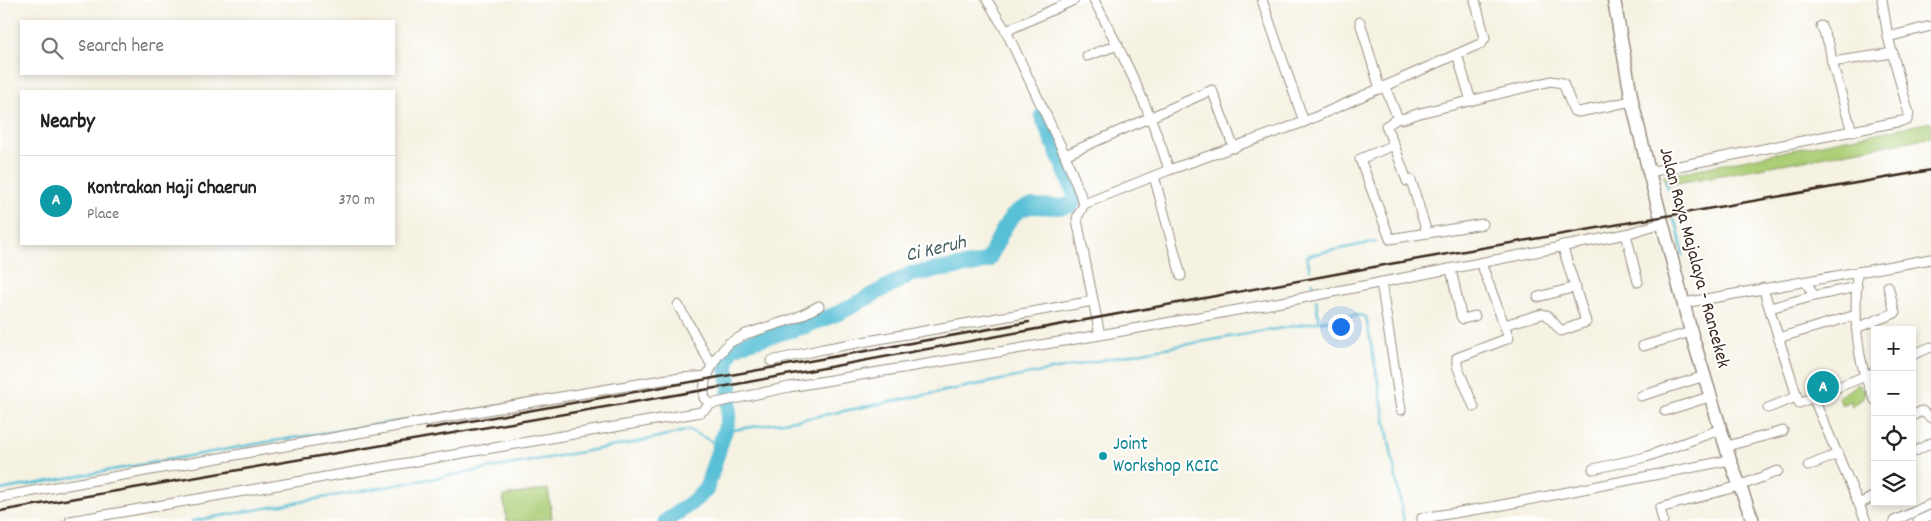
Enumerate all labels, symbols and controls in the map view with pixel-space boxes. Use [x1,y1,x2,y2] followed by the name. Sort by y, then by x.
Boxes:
[20,20,395,75] search box
[38,34,66,62] icon: search
[78,34,164,61] text: Search here
[40,108,95,138] text: Nearby
[1651,145,1736,372] street label: Jalan Raya Majalaya - Rancekek
[87,176,257,203] text: Kontrakan Haji Chaerun
[52,189,60,212] text: A
[338,189,375,212] text: 370 m
[87,203,119,226] text: Place
[903,229,970,271] water label: Ci Keruh
[1328,314,1354,340] your location
[1871,326,1916,506] map controls
[1871,326,1916,371] button: +
[1807,368,1839,406] pin: A
[1871,371,1916,416] button: −
[1871,416,1916,461] button: locate
[1113,432,1219,481] place label: Joint Workshop KCIC
[1097,450,1109,462] marker: Joint Workshop KCIC
[1871,461,1916,506] button: layers

